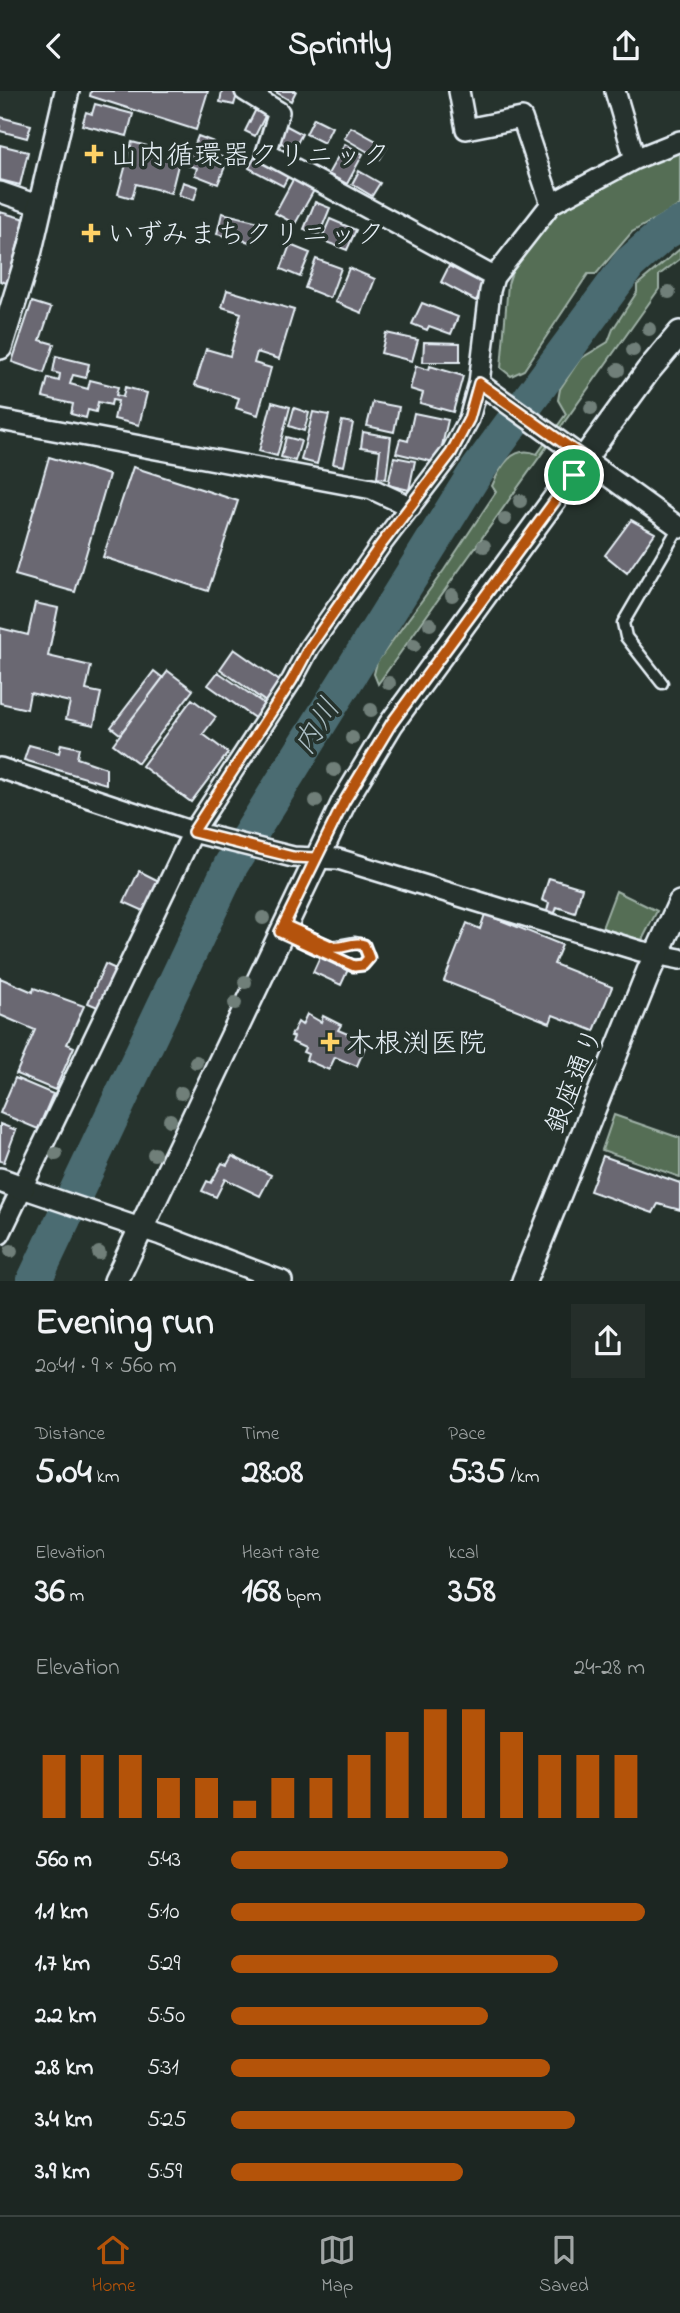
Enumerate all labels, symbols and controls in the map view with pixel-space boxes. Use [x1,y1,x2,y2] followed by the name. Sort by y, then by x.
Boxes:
[288,22,392,69] text: Sprintly
[35,27,73,65] icon: back
[607,27,645,65] icon: share
[110,137,390,178] place label: 山内循環器クリニック
[84,144,104,164] marker: 山内循環器クリニック
[107,216,385,257] place label: いずみまちクリニック
[81,223,101,243] marker: いずみまちクリニック
[544,445,604,505] pin
[555,456,593,494] icon: arrive
[284,690,353,765] water label: 内川
[536,1022,616,1141] street label: 銀座通り
[346,1025,486,1066] place label: 木根渕医院
[320,1032,340,1052] marker: 木根渕医院
[35,1296,214,1352] text: Evening run
[571,1304,645,1378] button: share
[35,1350,177,1383] text: 20:41 · 9 × 560 m
[35,1421,105,1448] text: Distance
[242,1421,279,1448] text: Time
[448,1421,485,1448] text: Pace
[35,1448,92,1499] text: 5.04
[242,1448,303,1499] text: 28:08
[448,1448,506,1499] text: 5:35
[92,1464,120,1491] text: km
[506,1464,540,1491] text: /km
[35,1540,105,1567] text: Elevation
[242,1540,320,1567] text: Heart rate
[448,1540,479,1567] text: kcal
[35,1567,65,1618] text: 36
[242,1567,281,1618] text: 168
[448,1567,496,1618] text: 358
[65,1583,84,1610] text: m
[281,1583,321,1610] text: bpm
[35,1652,120,1685] text: Elevation
[574,1652,645,1685] text: 24–28 m
[35,1844,92,1877] text: 560 m
[147,1844,181,1877] text: 5:43
[35,1896,88,1929] text: 1.1 km
[147,1896,179,1929] text: 5:10
[35,1948,90,1981] text: 1.7 km
[147,1948,180,1981] text: 5:29
[35,2000,96,2033] text: 2.2 km
[147,2000,185,2033] text: 5:50
[35,2052,93,2085] text: 2.8 km
[147,2052,179,2085] text: 5:31
[35,2104,92,2137] text: 3.4 km
[147,2104,187,2137] text: 5:25
[35,2156,90,2189] text: 3.9 km
[147,2156,182,2189] text: 5:59
[91,2231,136,2300] tab: Home
[318,2231,356,2300] tab: Map
[539,2231,589,2300] tab: Saved

